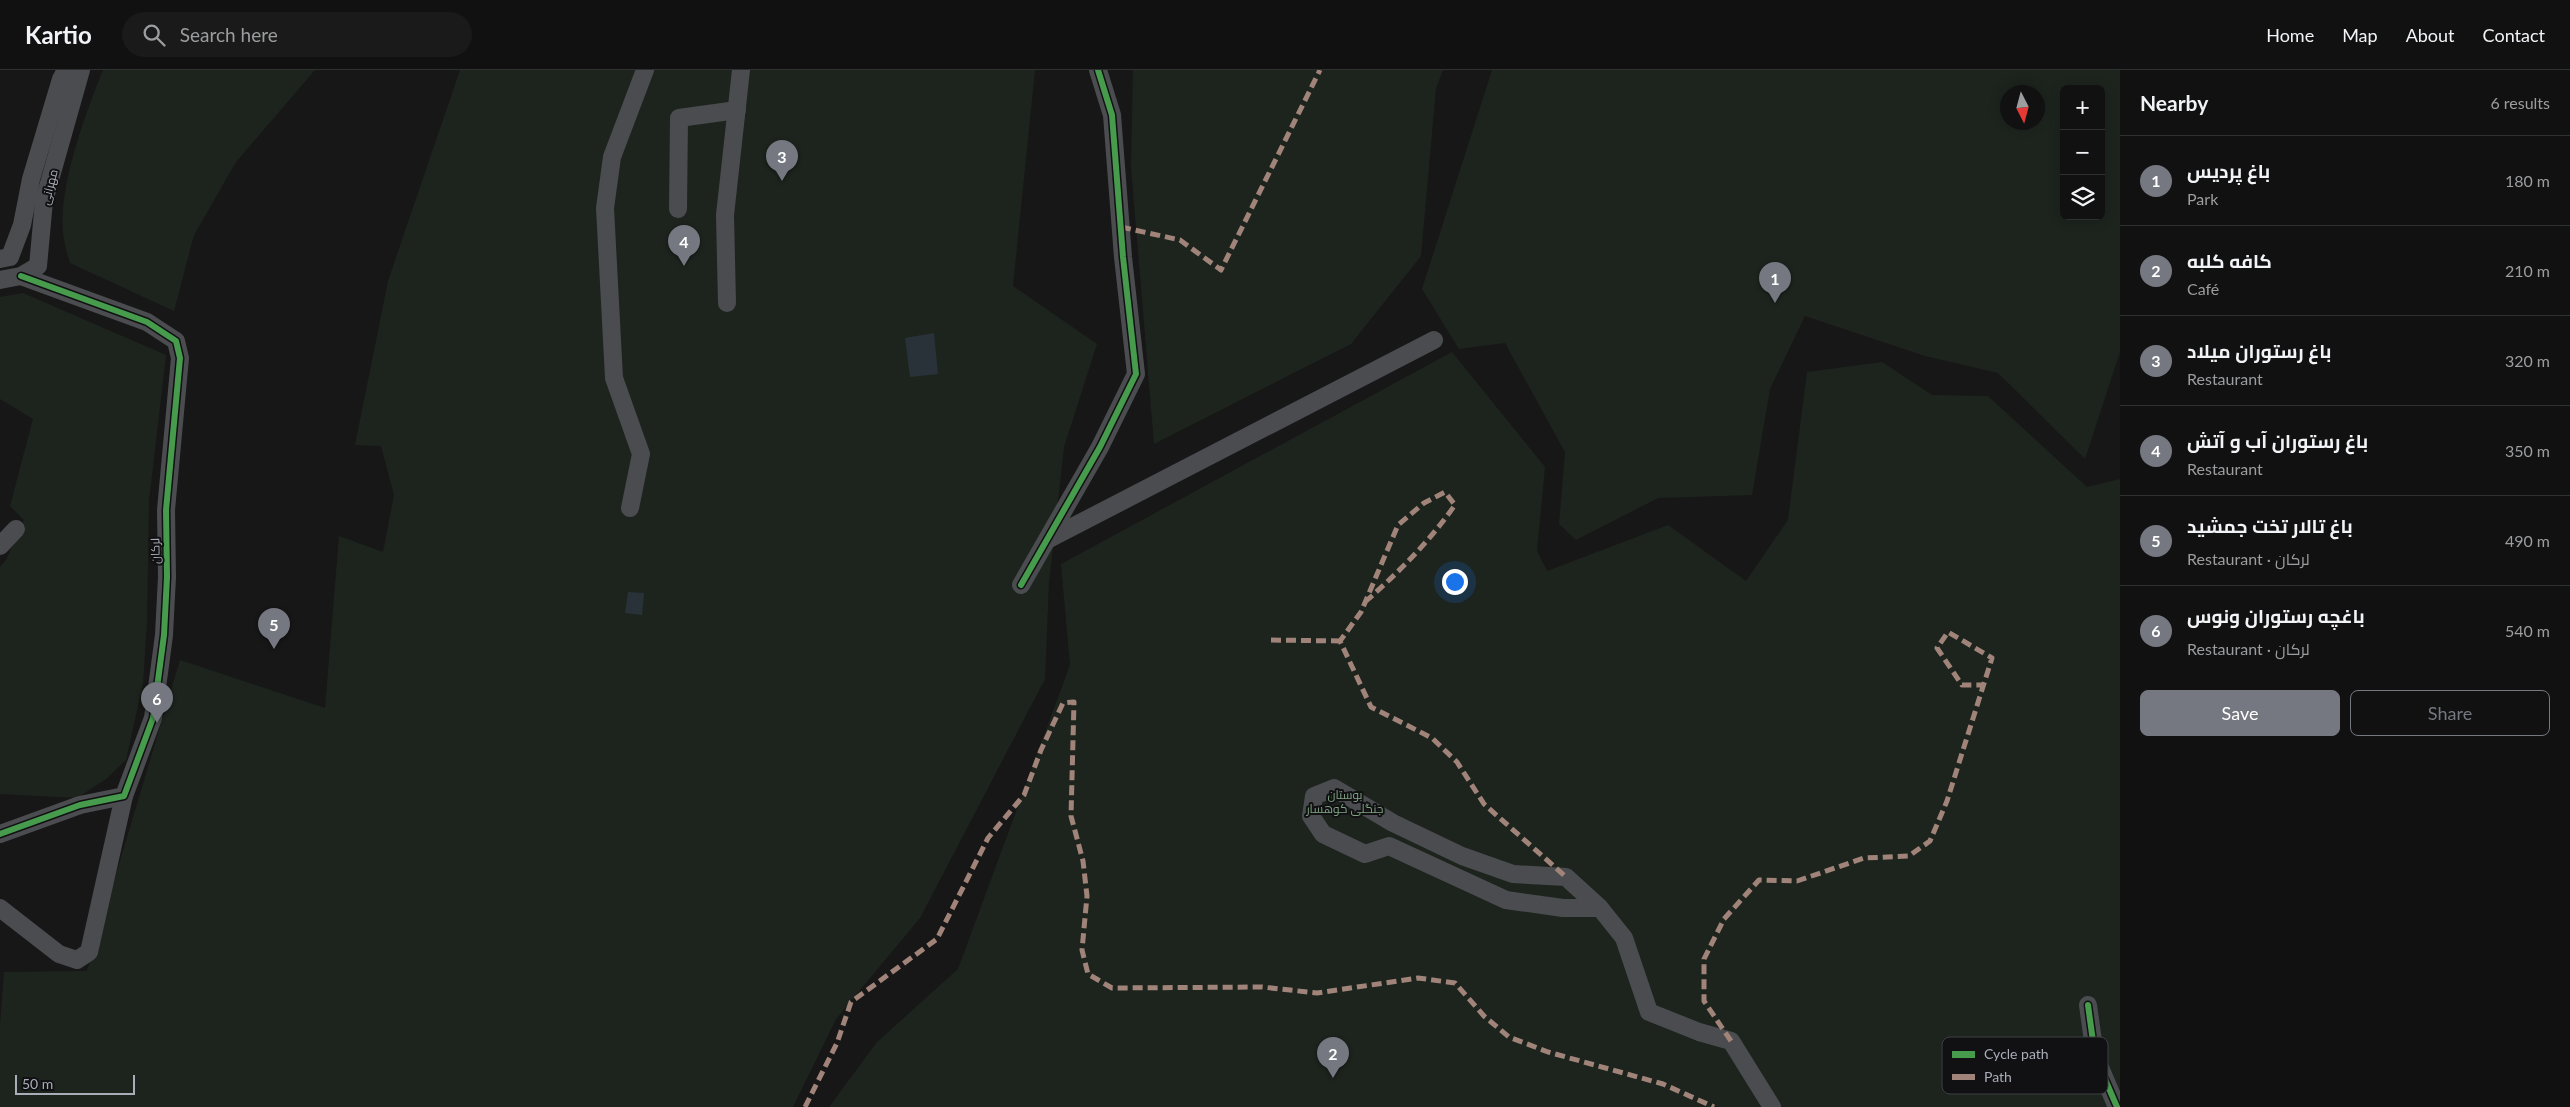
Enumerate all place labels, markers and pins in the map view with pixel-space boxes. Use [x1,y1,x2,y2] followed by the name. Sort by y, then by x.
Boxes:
[766,140,798,181] pin: 3
[668,225,700,266] pin: 4
[1759,262,1791,303] pin: 1
[258,608,290,649] pin: 5
[141,682,173,723] pin: 6
[1317,1037,1349,1078] pin: 2

